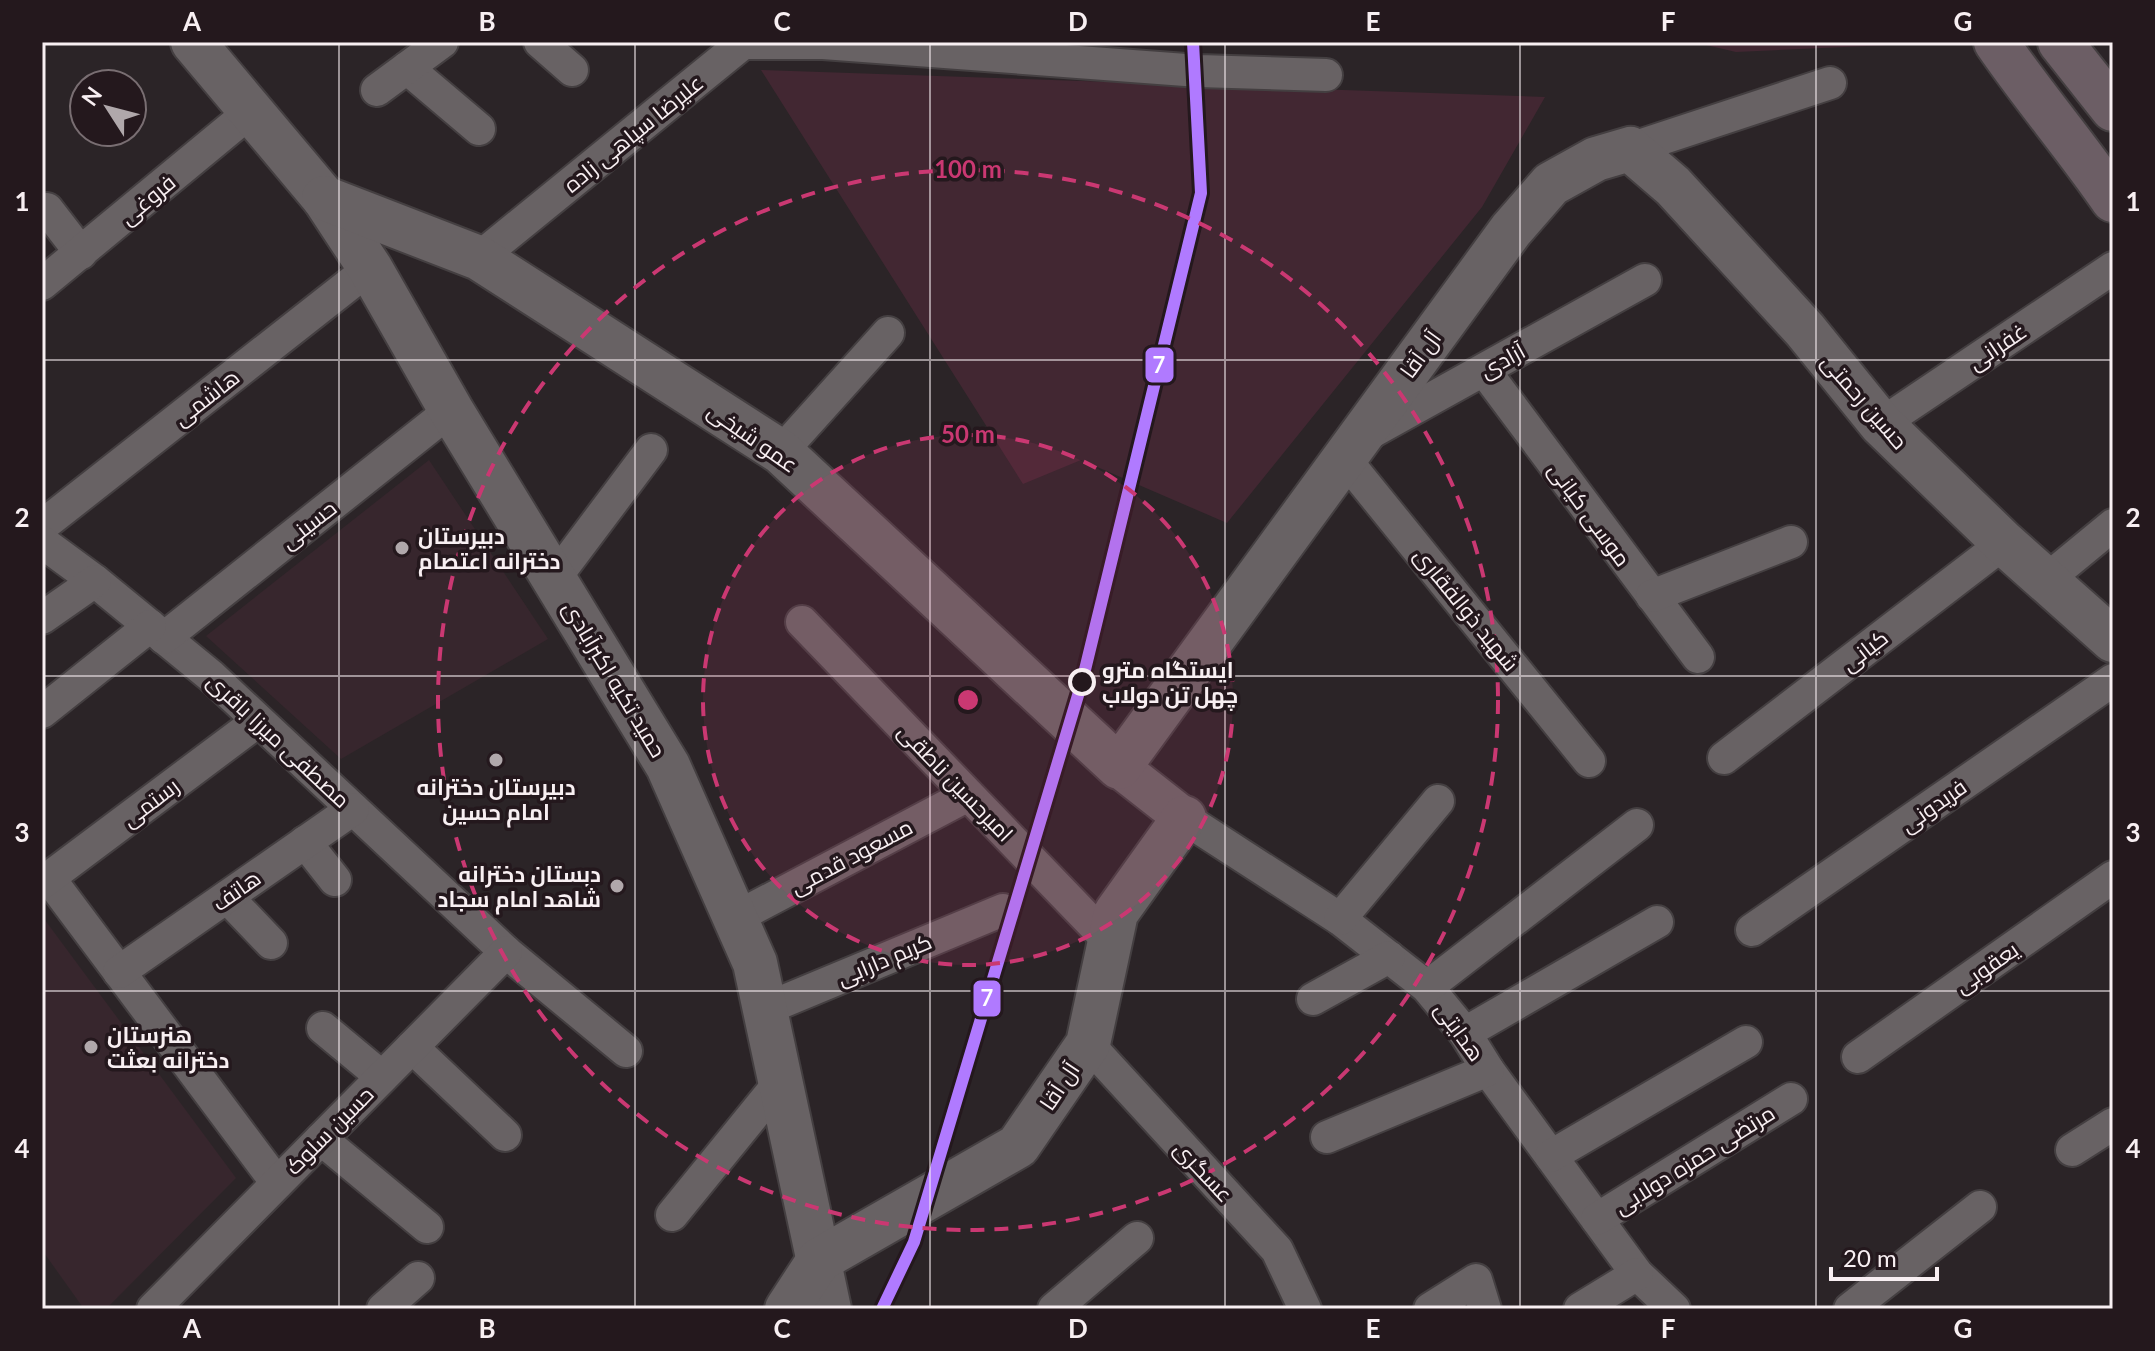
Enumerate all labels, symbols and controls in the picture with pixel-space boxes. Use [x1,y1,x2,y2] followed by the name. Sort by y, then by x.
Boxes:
[182,5,202,37] text: A
[478,5,496,37] text: B
[773,5,791,37] text: C
[1068,5,1088,37] text: D
[1366,5,1380,37] text: E
[1661,5,1675,37] text: F
[1954,5,1972,37] text: G
[68,68,148,148] north arrow
[558,68,709,198] street label: علیرضا سپاهی زاده
[76,81,107,111] text: N
[934,154,1002,183] text: 100 m
[114,168,181,231] street label: فروغی
[14,185,30,217] text: 1
[2125,185,2141,217] text: 1
[1963,317,2032,376] street label: غفرانی
[1394,325,1446,383] street label: آل آقا
[1474,337,1530,383] street label: آزادی
[1144,346,1175,384] line badge: 7
[1816,348,1914,455] street label: حسین رحمتی
[1153,351,1166,378] text: 7
[168,363,245,432] street label: هاشمی
[702,396,803,479] street label: عمو شیخی
[941,419,995,448] text: 50 m
[1542,457,1637,572] street label: موسی کیانی
[275,494,342,555] street label: حسینی
[14,501,30,533] text: 2
[2125,501,2141,533] text: 2
[418,522,561,577] place label: دبیرستان دخترانه اعتصام
[393,539,411,557] marker: دبیرستان دخترانه اعتصام
[1408,542,1525,677] street label: شهید ذوالفقاری
[558,596,672,762] street label: حمید تکیه اکبرآبادی
[1835,623,1893,677] street label: کیانی
[1102,656,1238,711] place label: ایستگاه مترو چهل تن دولاب
[201,667,356,814] street label: مصطفی میرزا باقری
[1069,669,1095,695] marker: ایستگاه مترو چهل تن دولاب
[954,686,982,714] centre of rings
[892,717,1019,847] street label: امیرحسین ناطقی
[487,751,505,769] marker: دبیرستان دخترانه امام حسین
[116,772,185,833] street label: رستمی
[1895,772,1972,838] street label: فریدونی
[416,773,576,828] place label: دبیرستان دخترانه امام حسین
[785,812,917,900] street label: مسعود قدمی
[14,816,30,848] text: 3
[2125,816,2141,848] text: 3
[438,860,601,915] place label: دبستان دخترانه شاهد امام سجاد
[207,864,265,916] street label: هاتف
[608,877,626,895] marker: دبستان دخترانه شاهد امام سجاد
[833,927,936,994] street label: کریم دارابی
[1949,935,2024,1000] street label: یعقوبی
[972,979,1002,1018] line badge: 7
[981,984,994,1011] text: 7
[1429,996,1491,1067] street label: هدایتی
[107,1021,229,1074] place label: هنرستان دخترانه بعثت
[82,1038,100,1056] marker: هنرستان دخترانه بعثت
[1033,1057,1085,1115] street label: آل آقا
[279,1080,379,1180] street label: حسین سلوک
[1609,1099,1780,1220] street label: مرتضی حمزه دولابی
[14,1132,30,1164] text: 4
[2125,1132,2141,1164] text: 4
[1169,1135,1239,1207] street label: عسگری
[1831,1231,1937,1281] scale bar
[1843,1243,1897,1272] text: 20 m
[182,1312,202,1344] text: A
[478,1312,496,1344] text: B
[773,1312,791,1344] text: C
[1068,1312,1088,1344] text: D
[1366,1312,1380,1344] text: E
[1661,1312,1675,1344] text: F
[1954,1312,1972,1344] text: G

